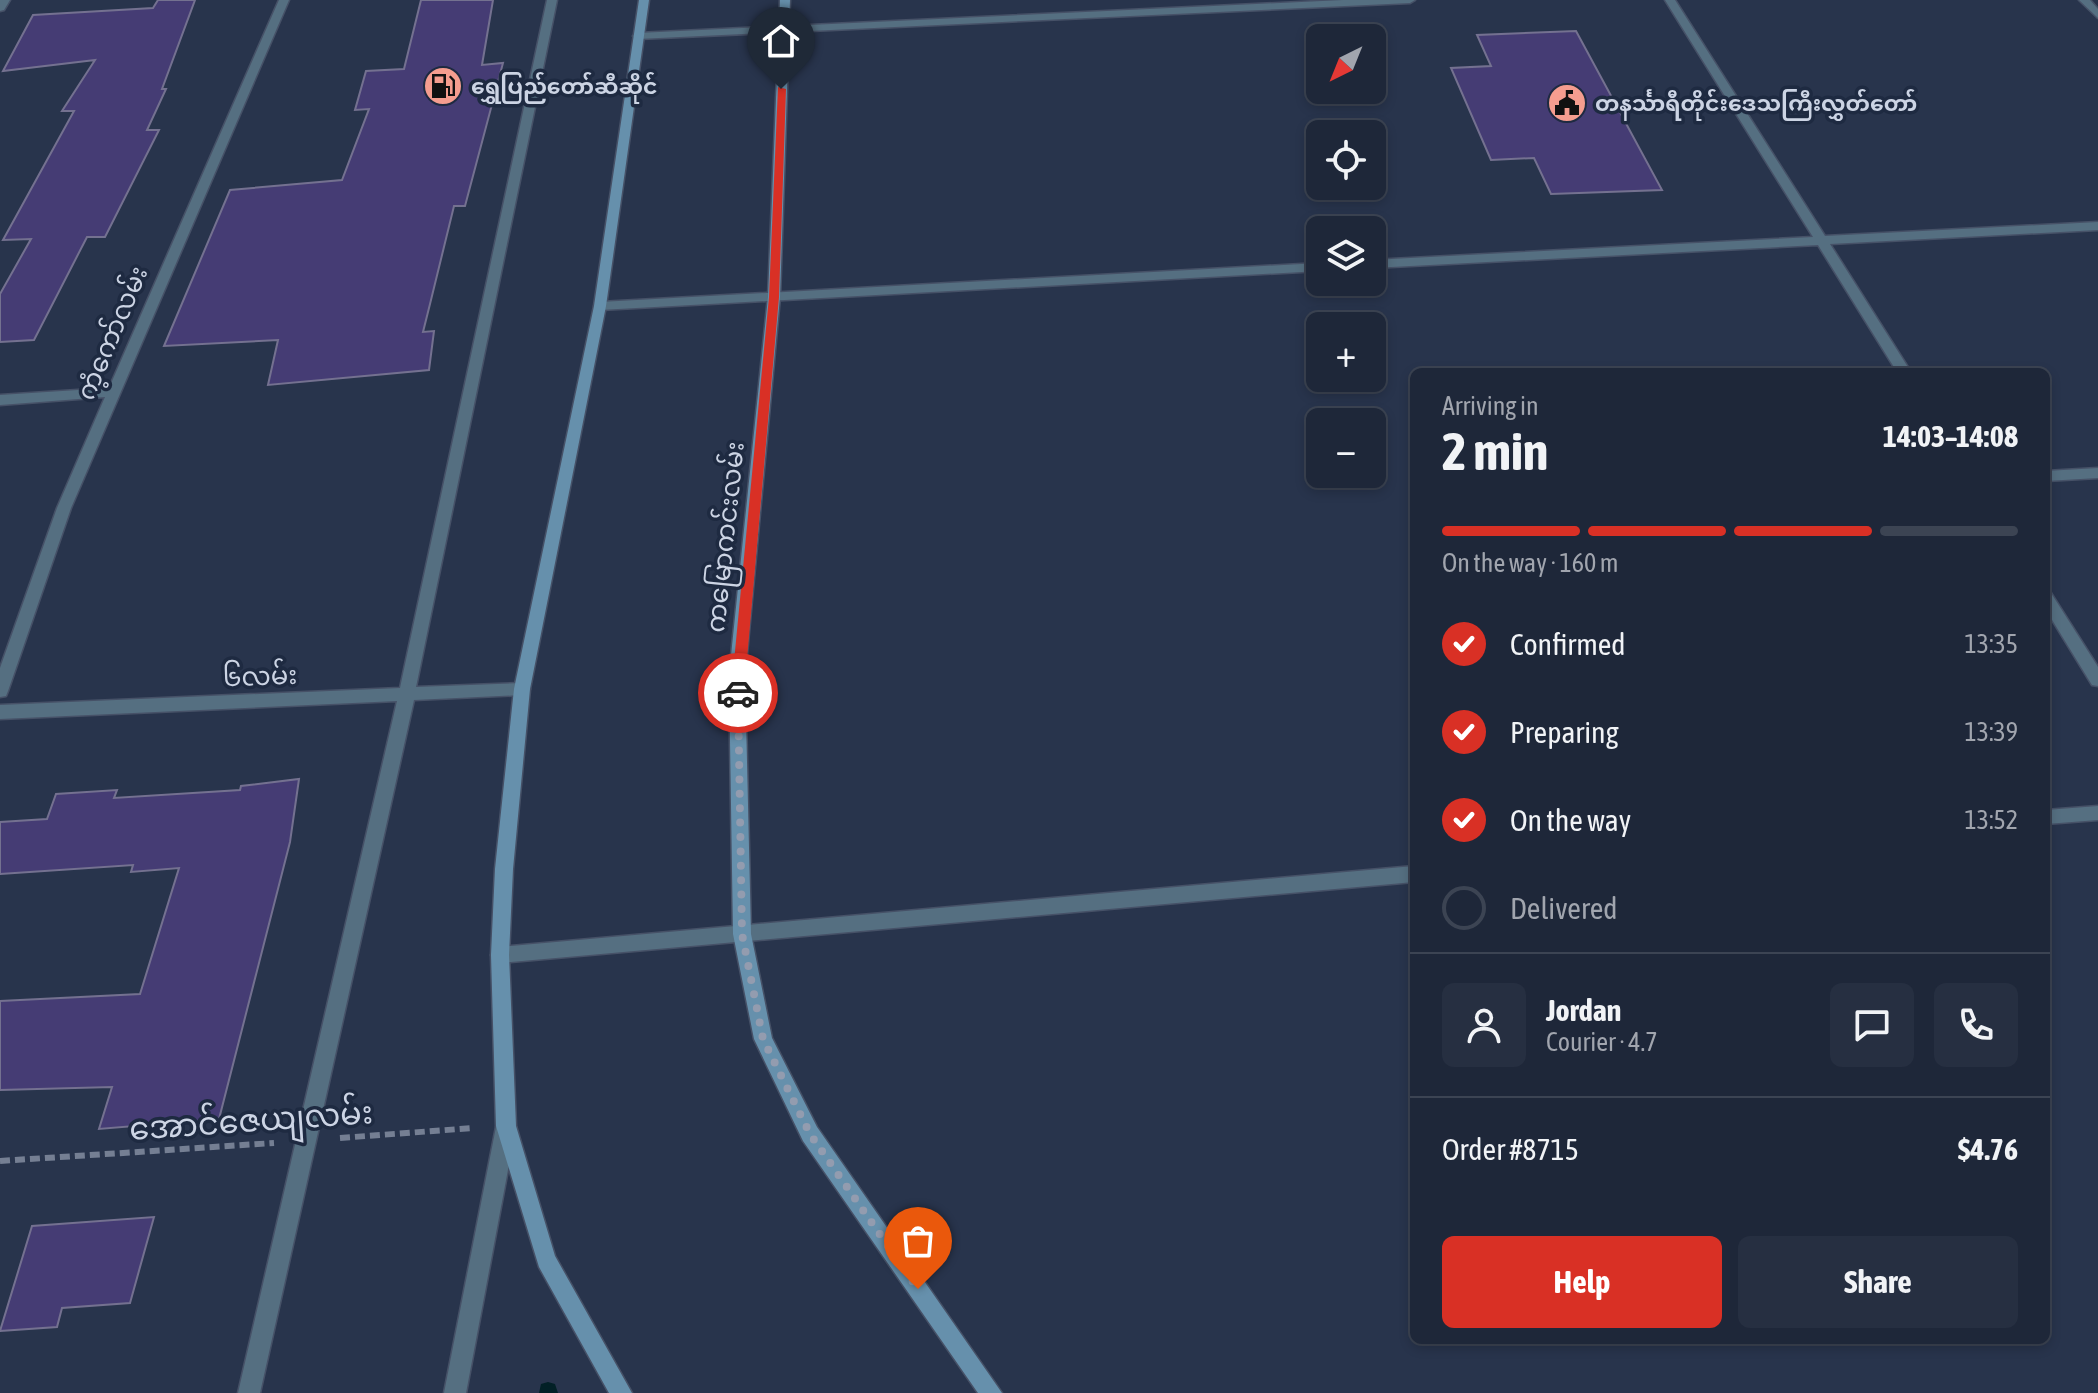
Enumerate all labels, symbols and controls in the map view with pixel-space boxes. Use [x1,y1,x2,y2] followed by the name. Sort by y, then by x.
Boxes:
[747,7,815,89] pin
[759,19,803,63] icon: home
[1306,24,1386,104] north arrow
[1306,24,1386,488] map controls
[422,65,464,107] fuel station icon: ရွှေပြည်တော်ဆီဆိုင်
[471,71,658,104] place label: ရွှေပြည်တော်ဆီဆိုင်
[1546,82,1588,124] public building icon: တနင်္သာရီတိုင်းဒေသကြီးလွှတ်တော်
[1595,88,1917,121] place label: တနင်္သာရီတိုင်းဒေသကြီးလွှတ်တော်
[1306,120,1386,200] button: locate
[1306,216,1386,296] button: layers
[69,261,156,405] street label: ကံ့ကော်လမ်း
[1306,312,1386,392] button: +
[1442,391,1539,421] text: Arriving in
[1306,408,1386,488] button: −
[1883,419,2018,453] text: 14:03–14:08
[1442,421,1548,481] text: 2 min
[698,440,756,634] street label: ကမြောကင်းလမ်း
[1442,548,1619,578] text: On the way · 160 m
[1442,622,1486,666] icon: check
[1510,627,1625,661] text: Confirmed
[1964,629,2018,659] text: 13:35
[698,653,778,733] courier
[222,658,298,692] street label: ၆လမ်း
[716,671,760,715] icon: car
[1442,710,1486,754] icon: check
[1510,715,1619,749] text: Preparing
[1964,717,2018,747] text: 13:39
[1442,798,1486,842] icon: check
[1510,803,1631,837] text: On the way
[1964,805,2018,835] text: 13:52
[1510,891,1618,925] text: Delivered
[1442,983,1526,1067] button: person
[1830,983,1914,1067] button: chat
[1934,983,2018,1067] button: phone
[1546,993,1621,1027] text: Jordan
[1546,1027,1657,1057] text: Courier · 4.7
[128,1089,375,1155] street label: အောင်ဇေယျလမ်း
[1442,1132,1579,1166] text: Order #8715
[1958,1132,2018,1166] text: $4.76
[884,1207,952,1289] pin
[896,1219,940,1263] icon: bag
[1442,1236,1722,1328] button: Help
[1738,1236,2018,1328] button: Share

